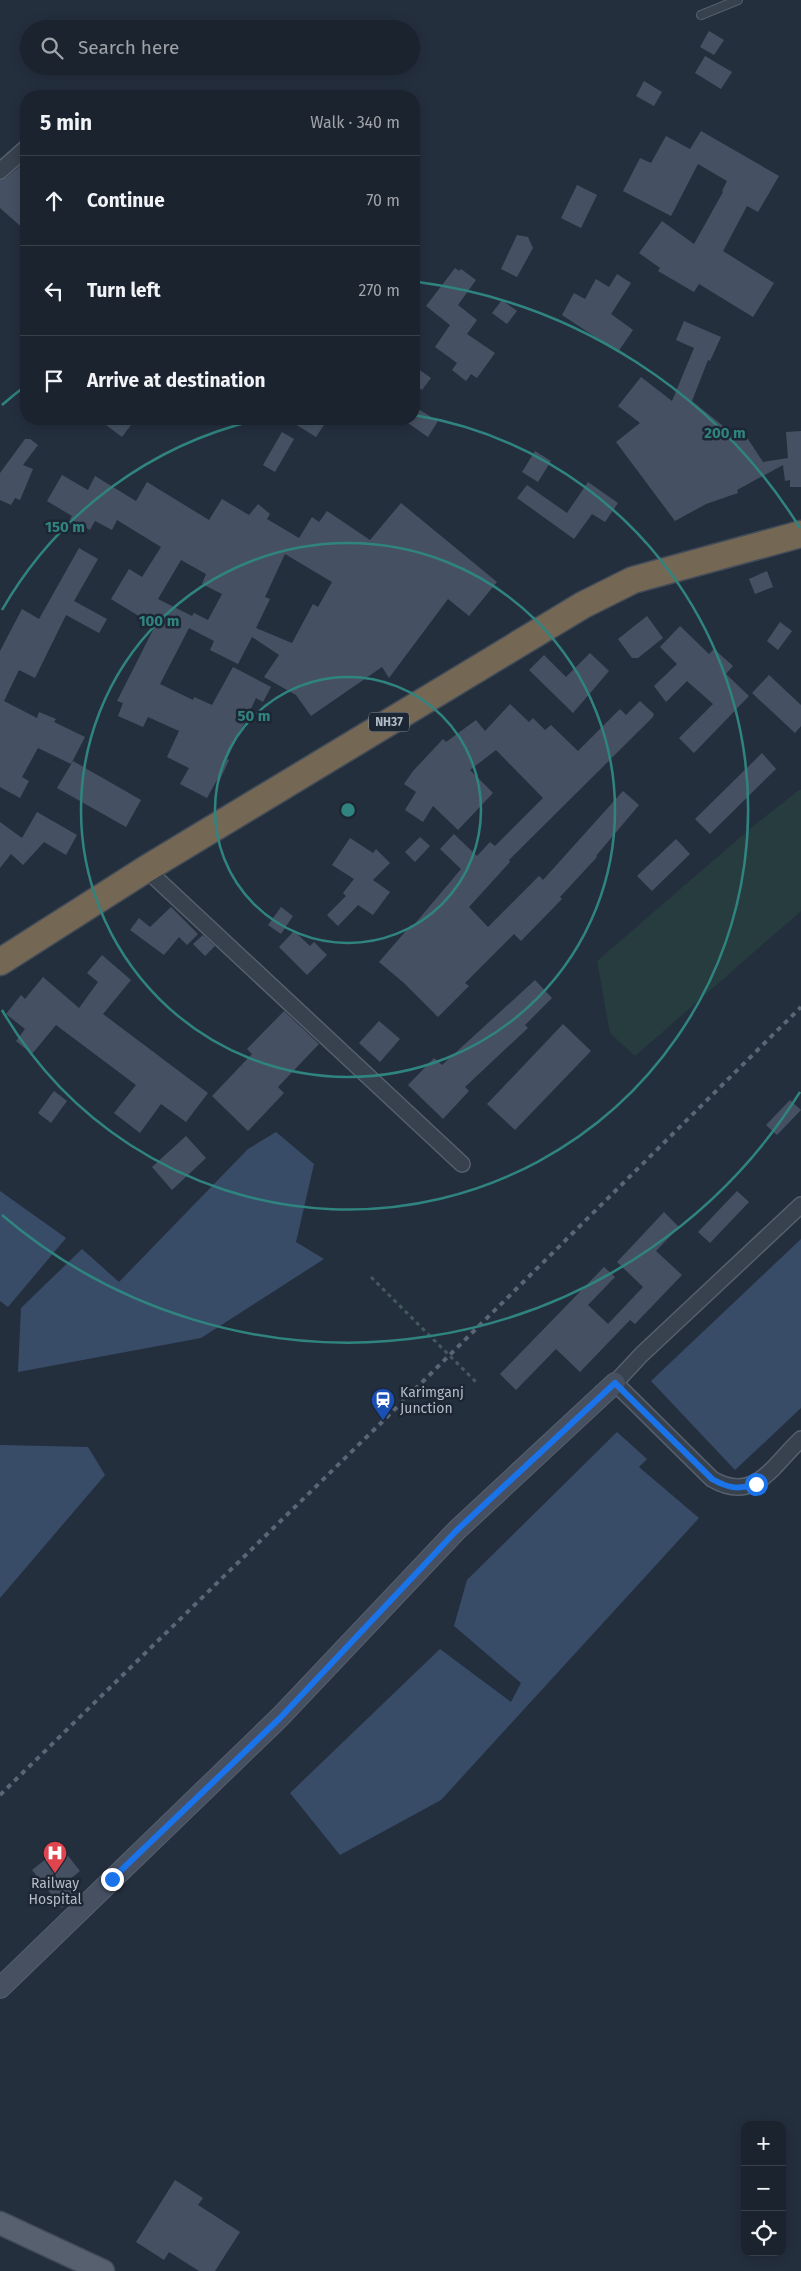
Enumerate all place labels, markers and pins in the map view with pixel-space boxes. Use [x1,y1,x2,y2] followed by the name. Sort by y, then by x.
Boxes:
[339,801,357,819] centre of rings
[400,1384,464,1417] place label: Karimganj Junction
[370,1387,396,1421] station icon: Karimganj Junction
[42,1840,68,1874] hospital icon: Railway Hospital
[28,1875,82,1908] place label: Railway Hospital

